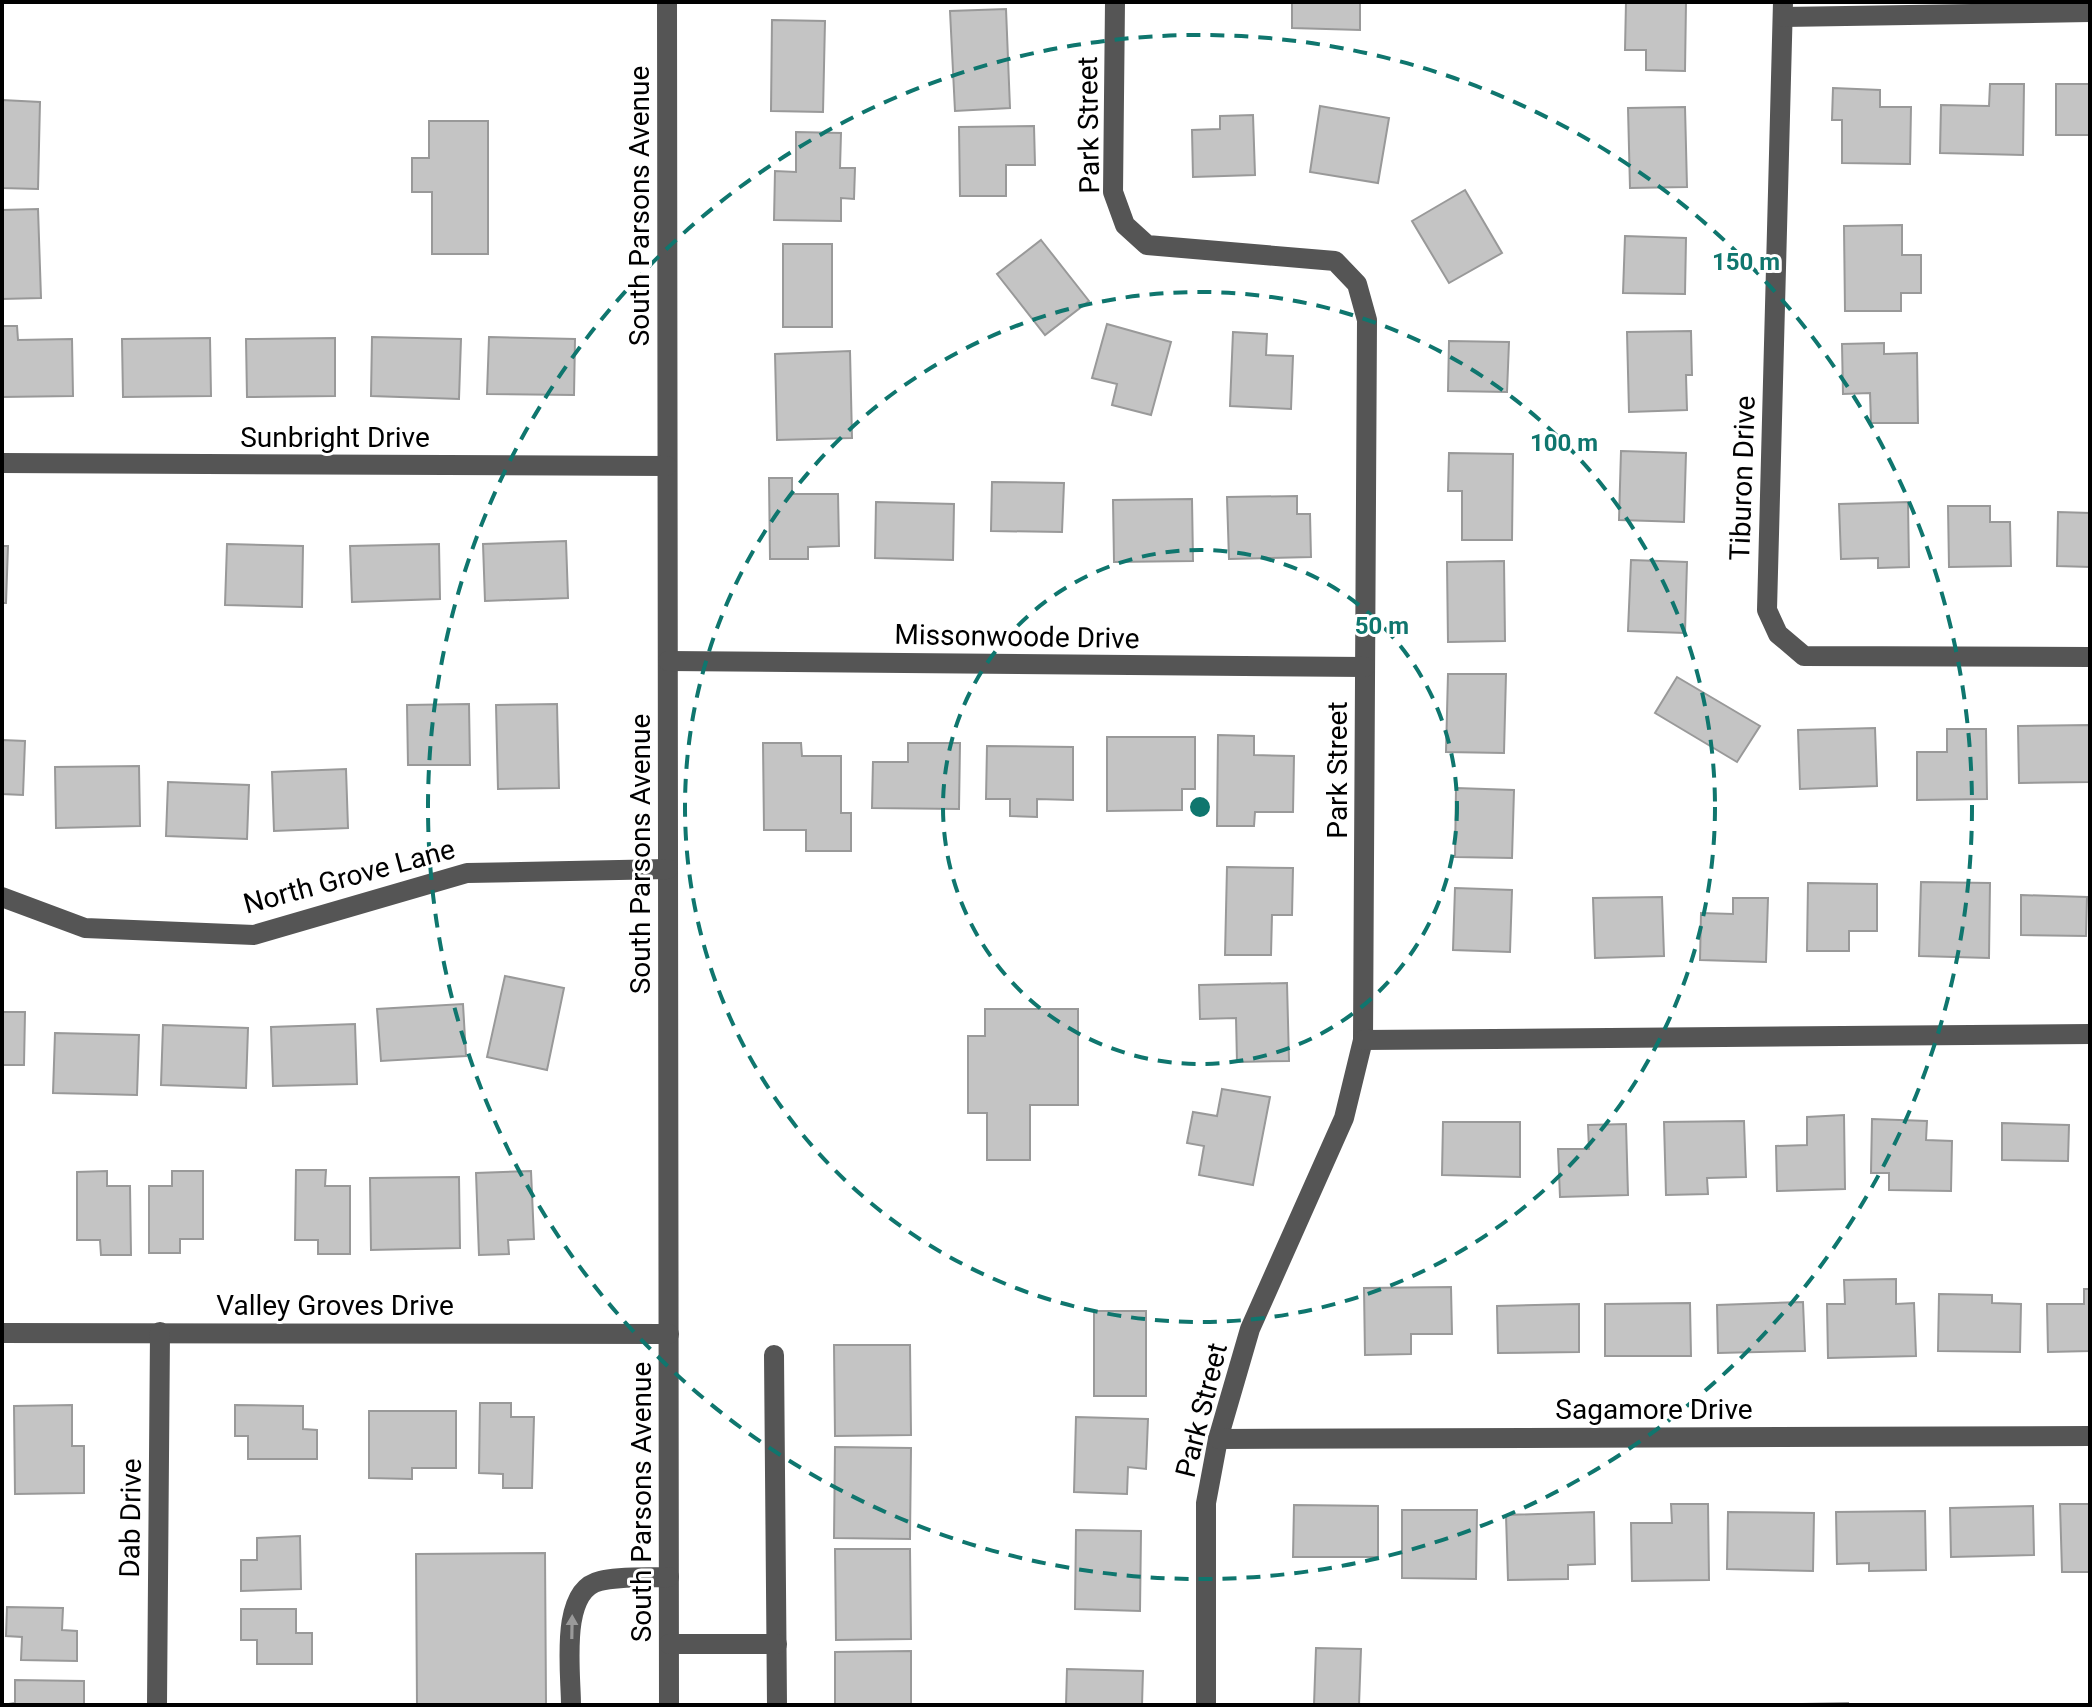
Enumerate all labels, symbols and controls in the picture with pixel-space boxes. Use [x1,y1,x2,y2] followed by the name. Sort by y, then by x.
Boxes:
[1071,56,1106,194] street label: Park Street
[623,66,656,346] street label: South Parsons Avenue
[1712,248,1780,276] text: 150 m
[1723,395,1762,561] street label: Tiburon Drive
[240,421,430,454] street label: Sunbright Drive
[1530,429,1598,457] text: 100 m
[1355,612,1409,640] text: 50 m
[894,618,1140,655] street label: Missonwoode Drive
[1321,701,1354,839] street label: Park Street
[624,714,657,994] street label: South Parsons Avenue
[1186,793,1214,821] centre of rings
[240,832,458,921] street label: North Grove Lane
[216,1289,454,1322] street label: Valley Groves Drive
[1169,1340,1234,1481] street label: Park Street
[625,1362,658,1642] street label: South Parsons Avenue
[1555,1393,1753,1426] street label: Sagamore Drive
[113,1458,148,1578] street label: Dab Drive
[566,1614,578,1639] one-way arrow

